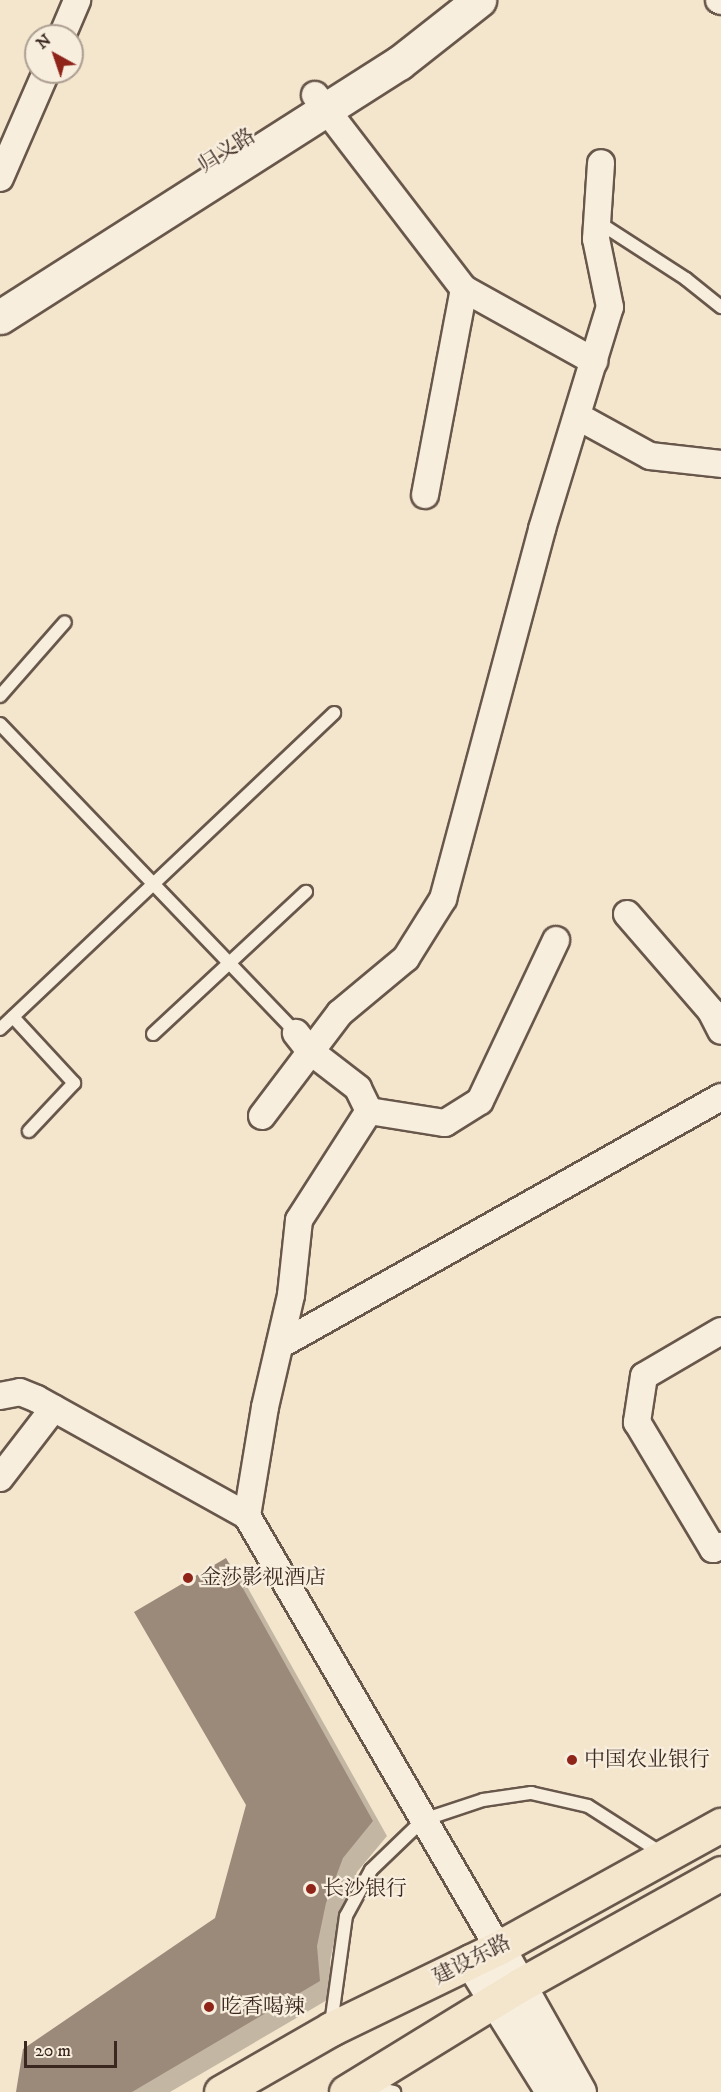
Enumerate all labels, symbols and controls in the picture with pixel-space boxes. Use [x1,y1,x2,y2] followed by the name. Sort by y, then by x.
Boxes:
[24,24,84,84] north arrow
[32,30,55,54] text: N
[194,123,260,179] street label: 归义路
[200,1565,326,1591] place label: 金莎影视酒店
[181,1571,195,1585] marker: 金莎影视酒店
[584,1747,710,1773] place label: 中国农业银行
[565,1753,579,1767] marker: 中国农业银行
[323,1876,407,1902] place label: 长沙银行
[304,1882,318,1896] marker: 长沙银行
[429,1930,515,1990] street label: 建设东路
[221,1994,305,2020] place label: 吃香喝辣
[202,2000,216,2014] marker: 吃香喝辣
[27,2029,120,2067] scale bar
[35,2040,71,2062] text: 20 m

